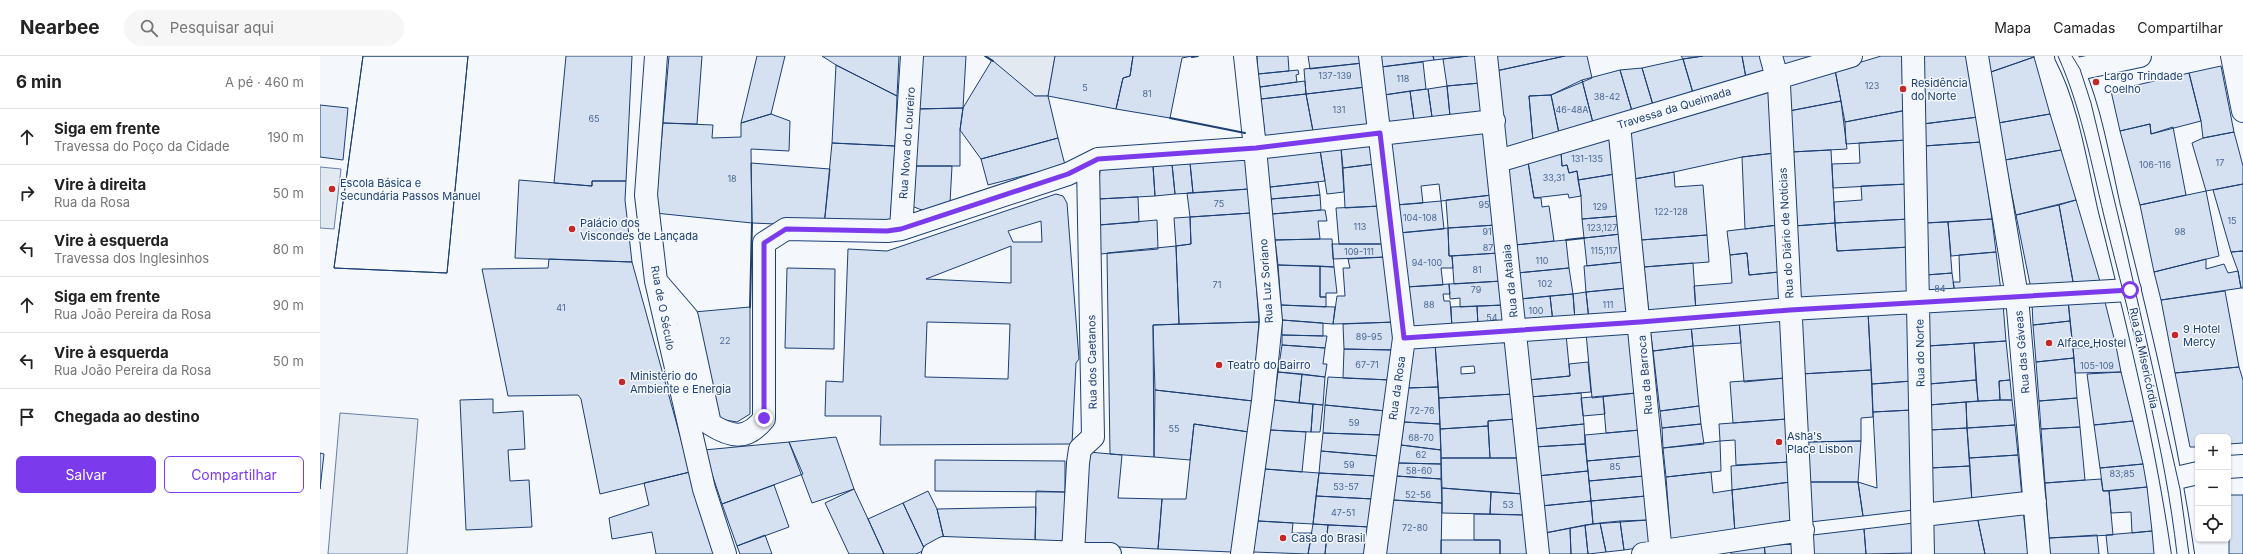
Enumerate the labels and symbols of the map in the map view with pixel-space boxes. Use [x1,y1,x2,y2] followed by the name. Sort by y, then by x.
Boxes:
[2104,69,2183,96] place label: Largo Trindade Coelho
[1318,70,1352,81] house number: 137-139
[1397,73,1410,84] house number: 118
[1911,76,1968,103] place label: Residência do Norte
[2091,77,2101,87] marker: Largo Trindade Coelho
[1865,80,1880,91] house number: 123
[1082,82,1088,93] house number: 5
[1615,84,1733,132] street label: Travessa da Queimada
[1898,84,1908,94] marker: Residência do Norte
[896,86,918,199] street label: Rua Nova do Loureiro
[1142,88,1152,99] house number: 81
[1594,91,1620,102] house number: 38-42
[1333,104,1345,115] house number: 131
[1555,104,1589,115] house number: 46-48A
[588,113,600,124] house number: 65
[1571,153,1603,164] house number: 131-135
[2216,157,2224,168] house number: 17
[2139,159,2171,170] house number: 106-116
[1776,167,1796,299] street label: Rua do Diário de Notícias
[1543,172,1565,183] house number: 33,31
[727,173,737,184] house number: 18
[340,176,480,203] place label: Escola Básica e Secundária Passos Manuel
[327,184,337,194] marker: Escola Básica e Secundária Passos Manuel
[1214,198,1224,209] house number: 75
[1478,199,1490,210] house number: 95
[1593,201,1608,212] house number: 129
[1654,206,1688,217] house number: 122-128
[1403,212,1438,223] house number: 104-108
[2227,215,2237,226] house number: 15
[580,216,698,243] place label: Palácio dos Viscondes de Lançada
[1354,221,1367,232] house number: 113
[1587,222,1617,233] house number: 123,127
[567,224,577,234] marker: Palácio dos Viscondes de Lançada
[1482,226,1492,237] house number: 91
[2174,226,2186,237] house number: 98
[1256,238,1276,324] street label: Rua Luz Soriano
[1483,242,1493,253] house number: 87
[1499,244,1521,318] street label: Rua da Atalaia
[1591,245,1617,256] house number: 115,117
[1344,246,1374,257] house number: 109-111
[1536,255,1549,266] house number: 110
[1412,257,1443,268] house number: 94-100
[648,264,678,352] street label: Rua de O Século
[1472,264,1482,275] house number: 81
[1538,278,1552,289] house number: 102
[1213,279,1221,290] house number: 71
[2121,281,2139,299] route start
[1934,283,1946,294] house number: 84
[1471,284,1482,295] house number: 79
[1423,299,1435,310] house number: 88
[1603,299,1613,310] house number: 111
[556,302,566,313] house number: 41
[1528,305,1544,316] house number: 100
[2126,306,2162,410] street label: Rua da Misericórdia
[2011,310,2033,394] street label: Rua das Gáveas
[1486,312,1498,323] house number: 54
[1084,314,1100,409] street label: Rua dos Caetanos
[1912,319,1928,387] street label: Rua do Norte
[2183,322,2220,349] place label: 9 Hotel Mercy
[2170,330,2180,340] marker: 9 Hotel Mercy
[1356,331,1382,342] house number: 89-95
[720,335,730,346] house number: 22
[1635,335,1655,415] street label: Rua da Barroca
[2057,336,2126,350] place label: Alface Hostel
[2044,338,2054,348] marker: Alface Hostel
[1386,355,1408,421] street label: Rua da Rosa
[1227,358,1311,372] place label: Teatro do Bairro
[1355,359,1379,370] house number: 67-71
[1214,360,1224,370] marker: Teatro do Bairro
[2080,360,2114,371] house number: 105-109
[630,369,731,396] place label: Ministério do Ambiente e Energia
[617,377,627,387] marker: Ministério do Ambiente e Energia
[1409,405,1435,416] house number: 72-76
[755,409,773,427] route end
[1348,417,1360,428] house number: 59
[1169,423,1179,434] house number: 55
[1787,429,1853,456] place label: Asha's Place Lisbon
[1408,432,1434,443] house number: 68-70
[1774,437,1784,447] marker: Asha's Place Lisbon
[1415,449,1427,460] house number: 62
[1343,459,1355,470] house number: 59
[1609,461,1621,472] house number: 85
[1406,465,1433,476] house number: 58-60
[2110,468,2134,479] house number: 83;85
[1333,481,1359,492] house number: 53-57
[1405,489,1431,500] house number: 52-56
[1502,499,1514,510] house number: 53
[1331,507,1355,518] house number: 47-51
[1402,522,1428,533] house number: 72-80
[1291,531,1365,545] place label: Casa do Brasil
[1278,533,1288,543] marker: Casa do Brasil

